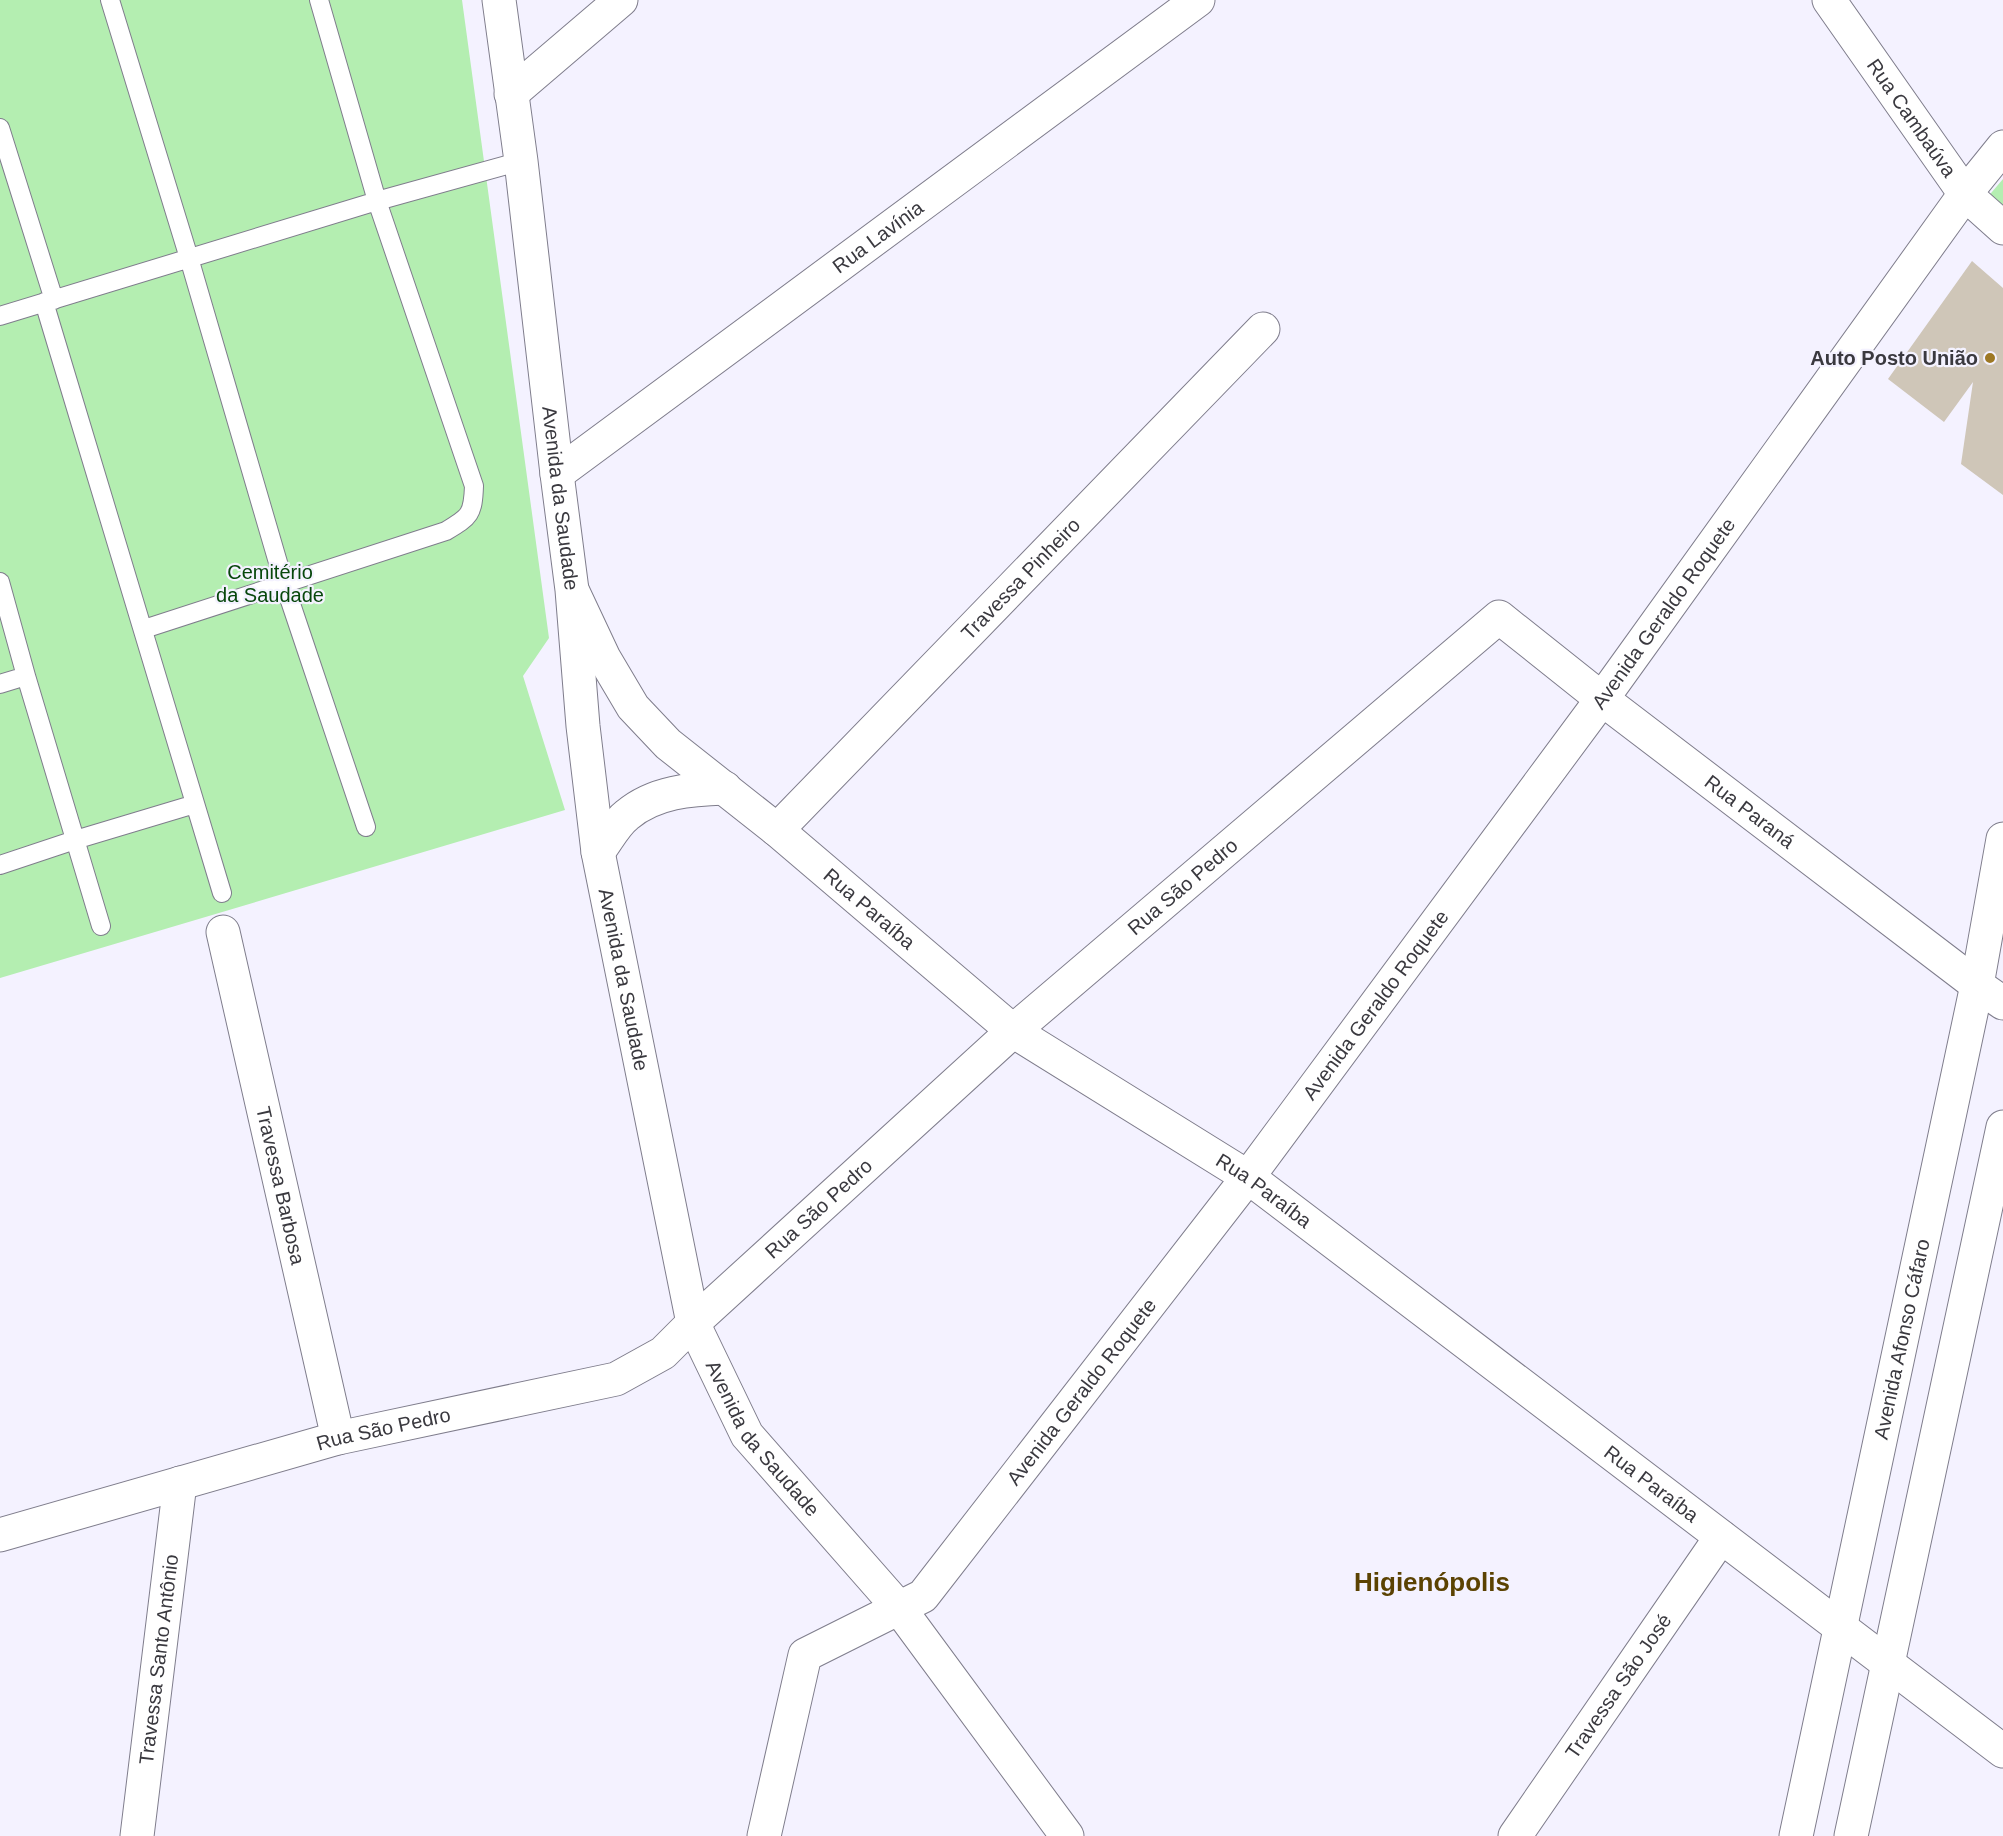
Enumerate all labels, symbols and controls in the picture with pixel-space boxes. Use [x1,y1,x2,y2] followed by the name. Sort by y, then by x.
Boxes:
[1863,55,1961,182] street label: Rua Cambaúva
[828,196,928,277] street label: Rua Lavínia
[1810,347,1978,369] place label: Auto Posto União
[1983,351,1997,365] marker: Auto Posto União
[538,405,583,592] street label: Avenida da Saudade
[957,514,1084,644] street label: Travessa Pinheiro
[1587,514,1740,713] street label: Avenida Geraldo Roquete
[216,561,324,606] park label: Cemitério da Saudade
[1701,771,1800,853] street label: Rua Paraná
[1123,834,1242,939] street label: Rua São Pedro
[820,864,920,954] street label: Rua Paraíba
[595,887,653,1073] street label: Avenida da Saudade
[1298,906,1453,1104] street label: Avenida Geraldo Roquete
[252,1104,309,1268] street label: Travessa Barbosa
[1212,1149,1317,1233] street label: Rua Paraíba
[761,1154,877,1263] street label: Rua São Pedro
[1870,1237,1934,1441] street label: Avenida Afonso Cáfaro
[1002,1294,1161,1489] street label: Avenida Geraldo Roquete
[702,1357,824,1520] street label: Avenida da Saudade
[314,1403,453,1455] street label: Rua São Pedro
[1600,1441,1703,1527] street label: Rua Paraíba
[135,1553,182,1766] street label: Travessa Santo Antônio
[1354,1567,1510,1597] district label: Higienópolis
[1561,1610,1676,1763] street label: Travessa São José

